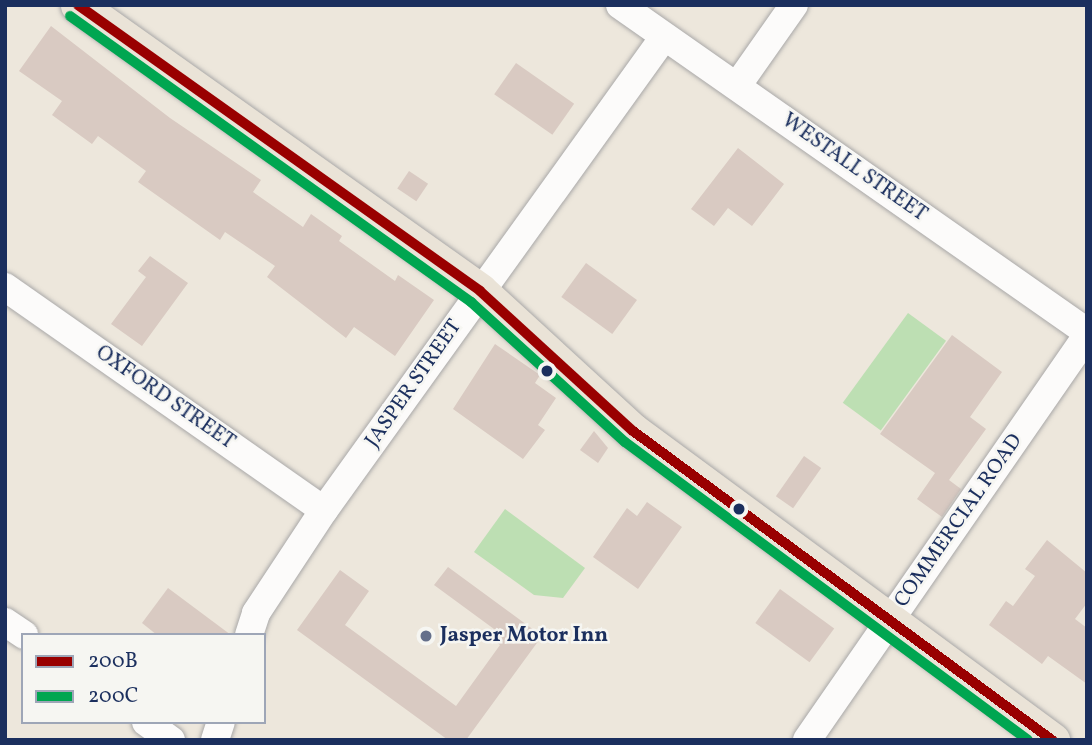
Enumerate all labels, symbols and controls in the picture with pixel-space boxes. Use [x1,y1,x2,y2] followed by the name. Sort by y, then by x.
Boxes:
[776,108,932,228] street label: WESTALL STREET
[360,315,468,453] street label: JASPER STREET
[90,341,240,455] street label: OXFORD STREET
[540,364,554,378] unlabelled marker
[890,429,1028,613] street label: COMMERCIAL ROAD
[732,502,746,516] unlabelled marker
[440,623,608,649] place label: Jasper Motor Inn
[418,628,434,644] marker: Jasper Motor Inn
[21,633,266,724] legend
[88,647,138,676] text: 200B
[88,682,138,711] text: 200C

